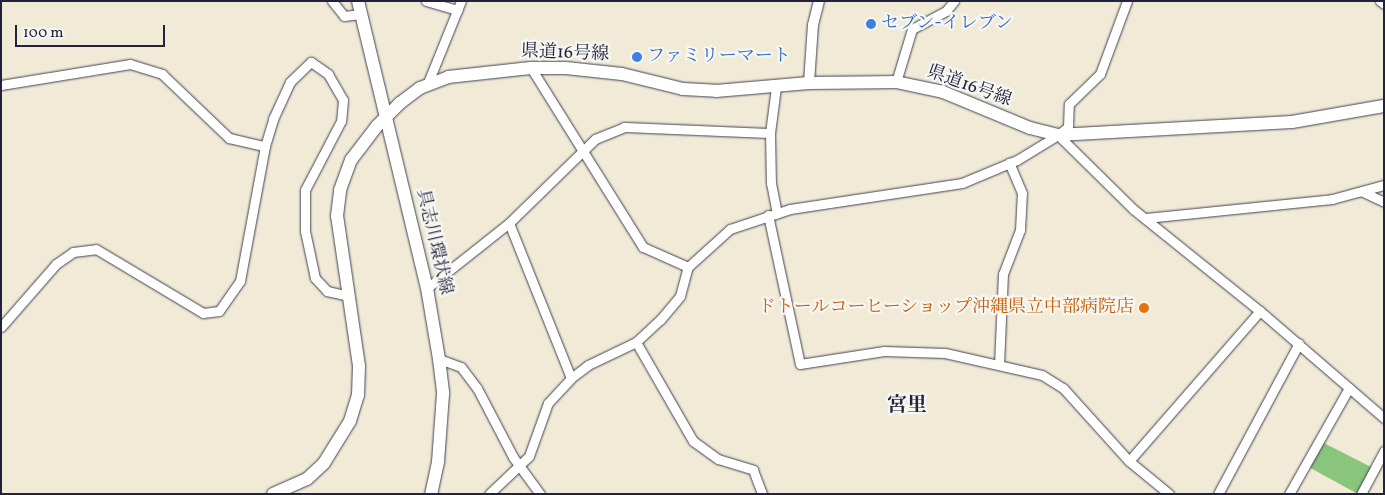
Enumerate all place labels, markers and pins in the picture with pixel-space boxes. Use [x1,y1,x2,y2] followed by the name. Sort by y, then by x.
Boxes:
[881,13,1015,35] place label: セブン-イレブン
[865,18,877,30] marker: セブン-イレブン
[647,46,791,68] place label: ファミリーマート
[631,51,643,63] marker: ファミリーマート
[757,297,1134,319] place label: ドトールコーヒーショップ沖縄県立中部病院店
[1138,302,1150,314] marker: ドトールコーヒーショップ沖縄県立中部病院店

